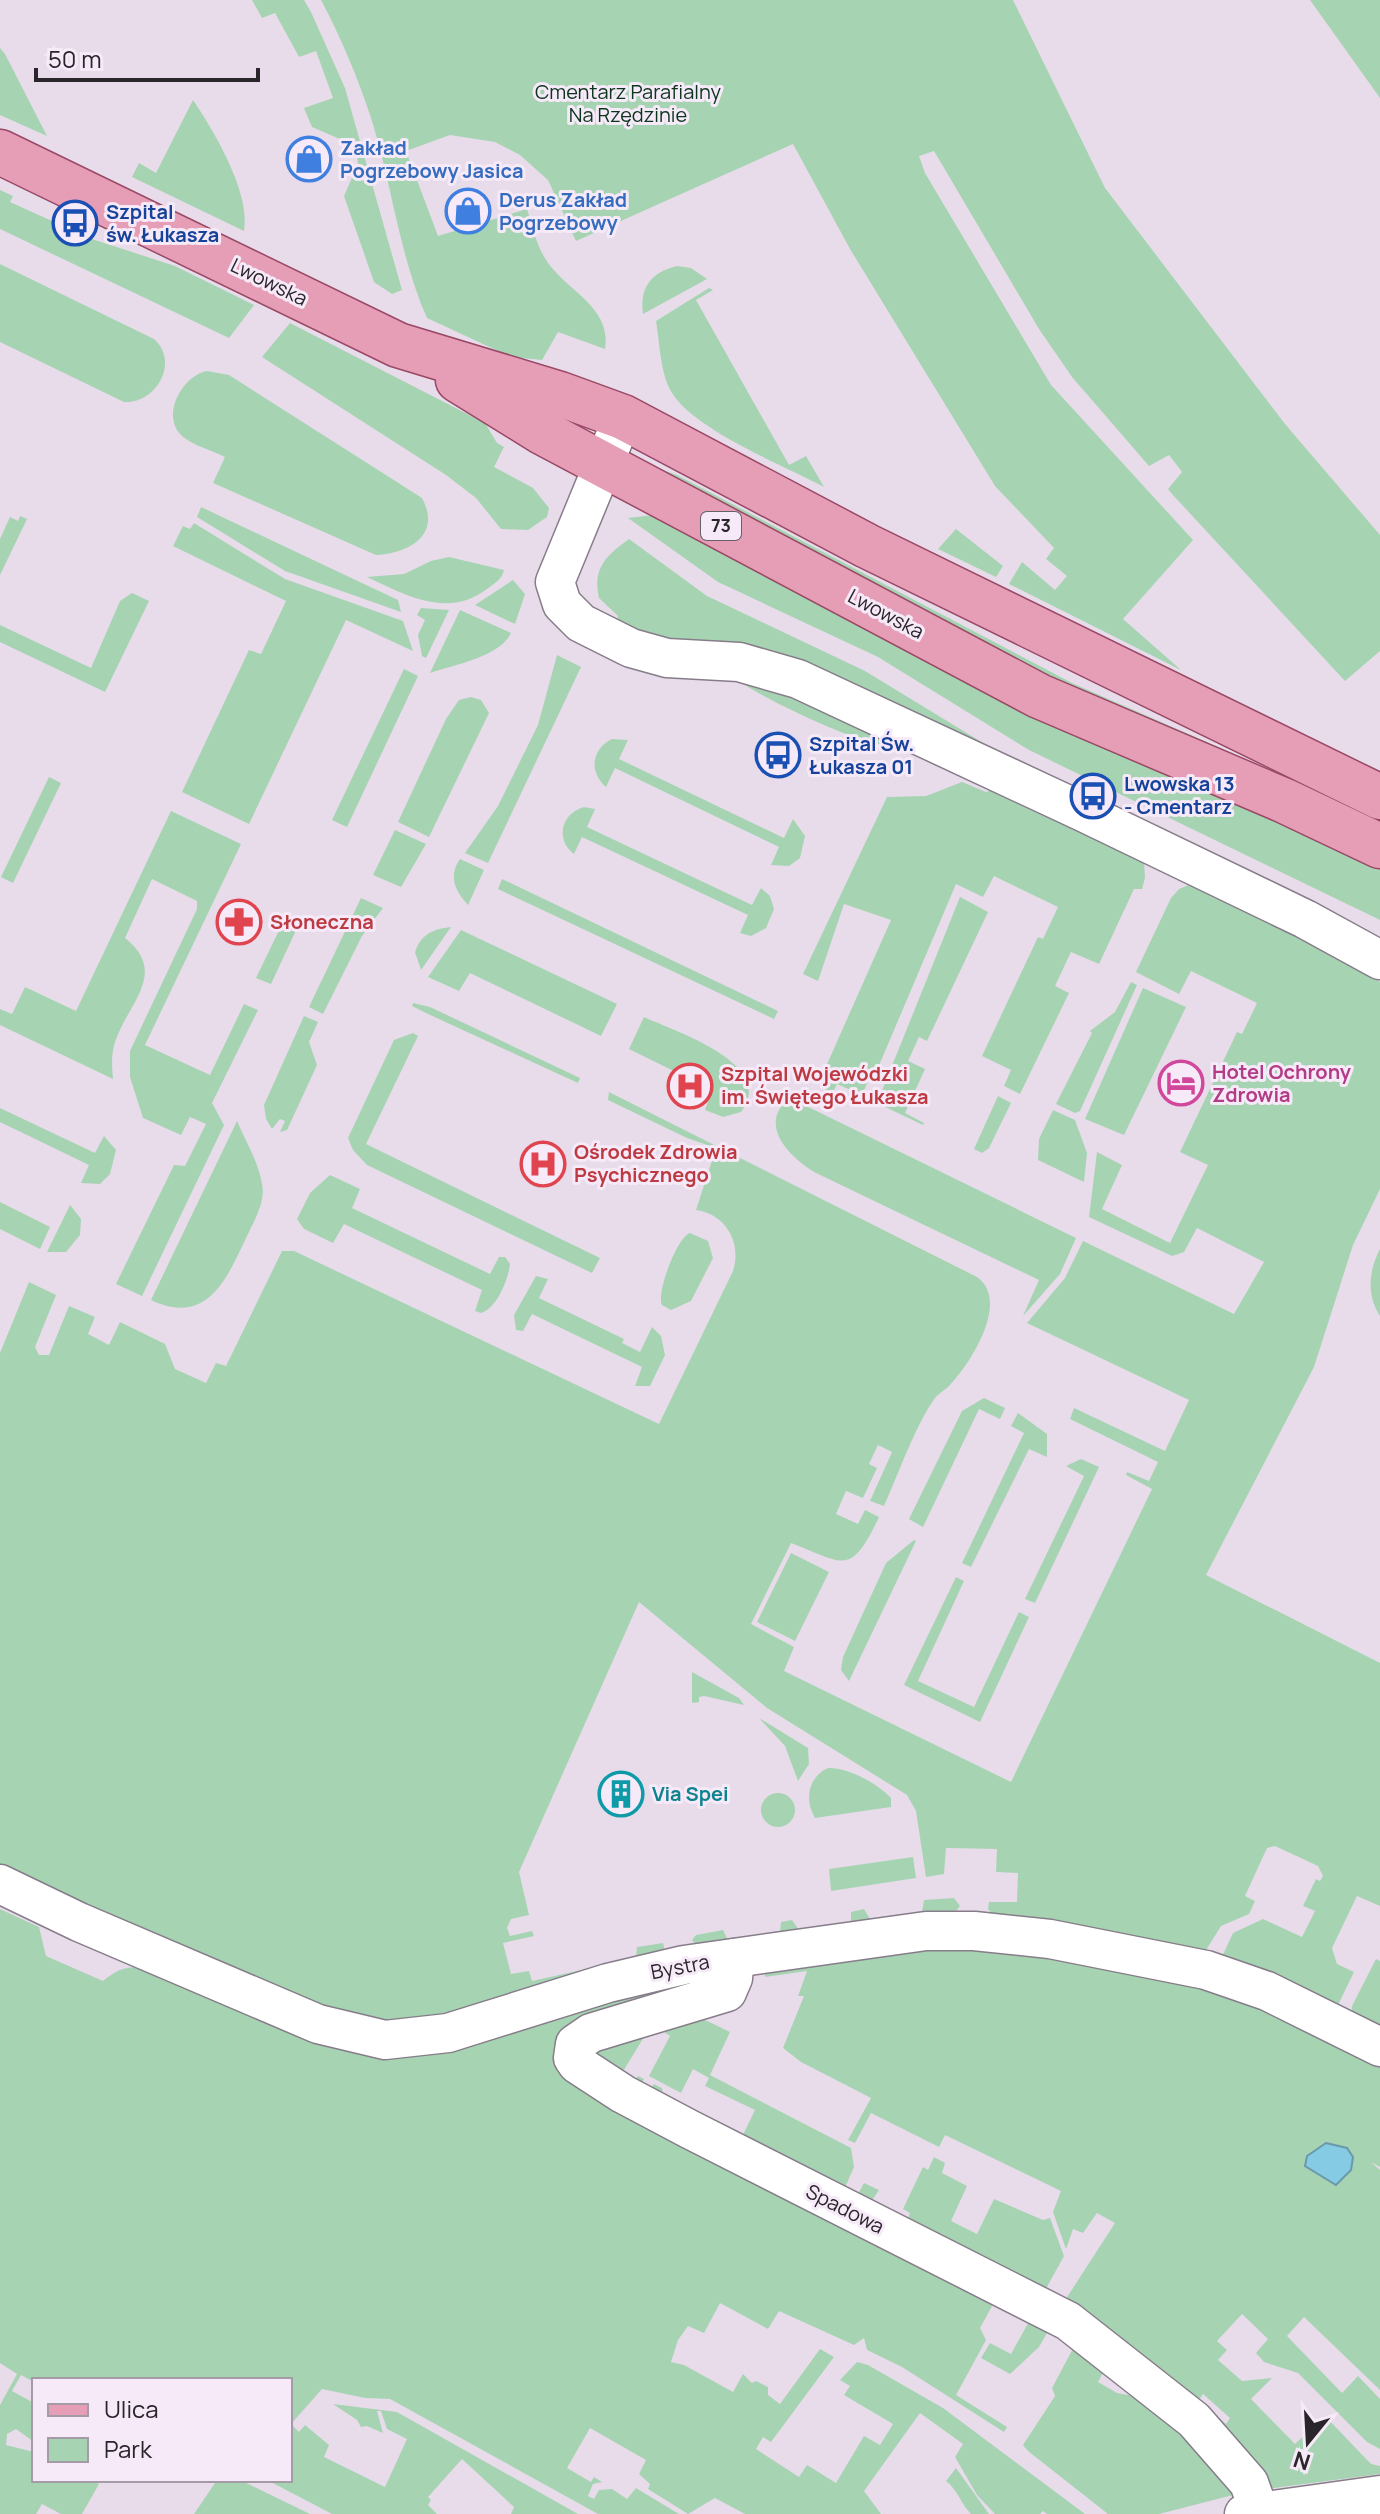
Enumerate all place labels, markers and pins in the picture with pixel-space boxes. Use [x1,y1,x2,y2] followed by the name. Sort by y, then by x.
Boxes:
[340,134,523,184] place label: Zakład Pogrzebowy Jasica
[285,135,333,183] shop icon: Zakład Pogrzebowy Jasica
[499,186,627,236] place label: Derus Zakład Pogrzebowy
[444,187,492,235] shop icon: Derus Zakład Pogrzebowy
[106,198,219,248] place label: Szpital św. Łukasza
[51,199,99,247] bus stop icon: Szpital św. Łukasza
[809,730,914,780] place label: Szpital Św. Łukasza 01
[754,731,802,779] bus stop icon: Szpital Św. Łukasza 01
[1124,770,1235,820] place label: Lwowska 13 - Cmentarz
[1069,772,1117,820] bus stop icon: Lwowska 13 - Cmentarz
[215,898,263,946] pharmacy icon: Słoneczna
[270,908,374,935] place label: Słoneczna
[1212,1058,1352,1108] place label: Hotel Ochrony Zdrowia
[1157,1059,1205,1107] hotel icon: Hotel Ochrony Zdrowia
[721,1060,929,1110] place label: Szpital Wojewódzki im. Świętego Łukasza
[666,1062,714,1110] hospital icon: Szpital Wojewódzki im. Świętego Łukasza
[574,1138,738,1188] place label: Ośrodek Zdrowia Psychicznego
[519,1140,567,1188] hospital icon: Ośrodek Zdrowia Psychicznego
[597,1770,645,1818] building icon: Via Spei
[652,1780,729,1807] place label: Via Spei

